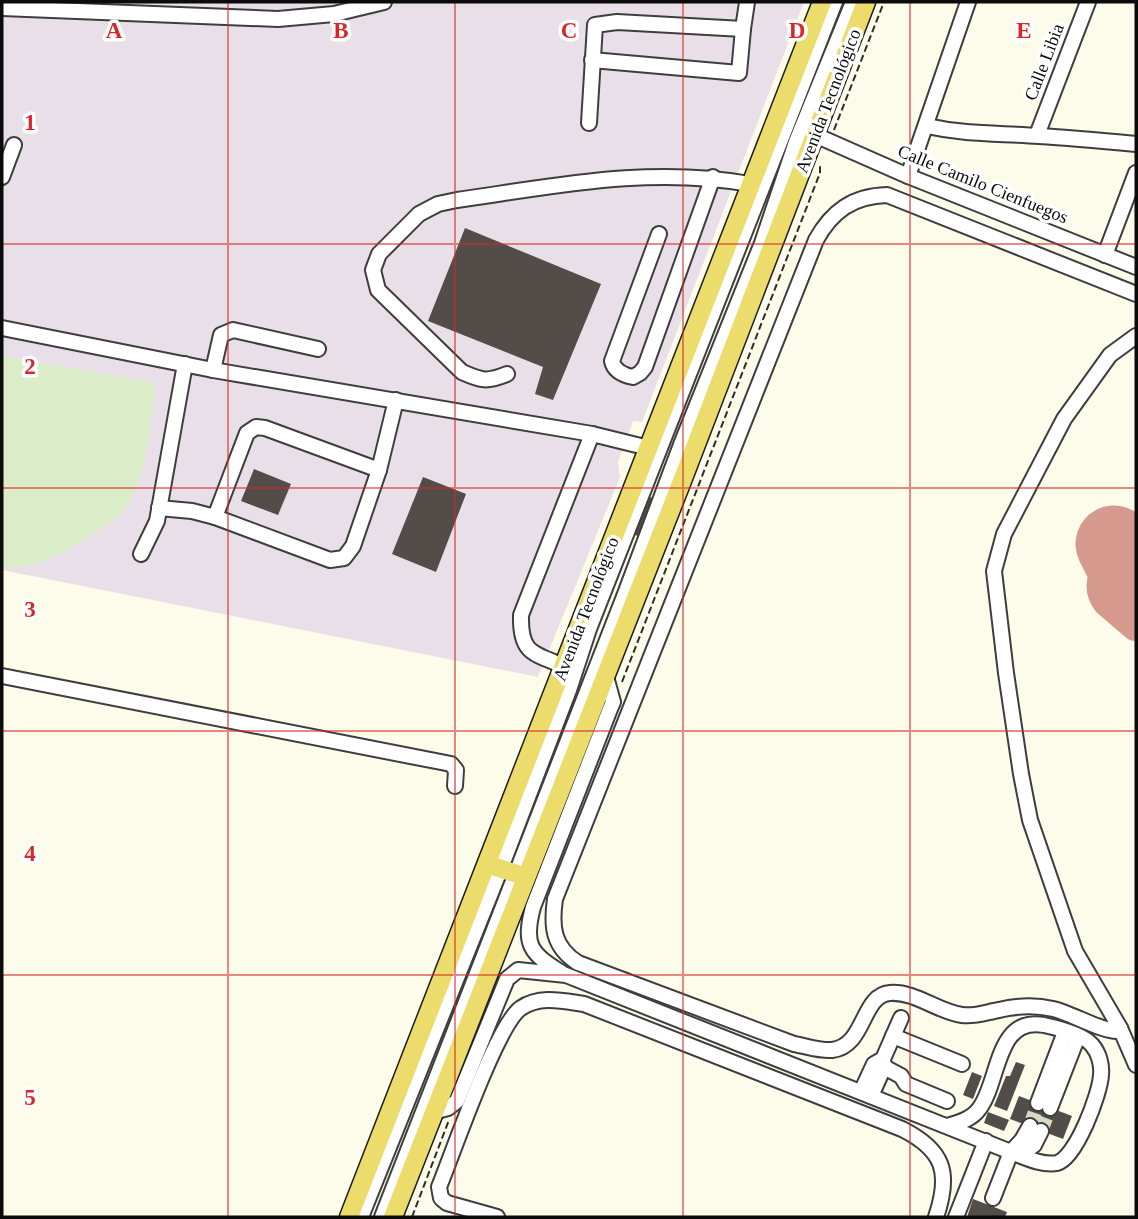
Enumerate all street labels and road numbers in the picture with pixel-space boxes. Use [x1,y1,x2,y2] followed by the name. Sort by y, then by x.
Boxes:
[1020,21,1068,103] street label: Calle Libia
[791,26,865,176] street label: Avenida Tecnológico
[895,141,1071,227] street label: Calle Camilo Cienfuegos
[549,534,623,684] street label: Avenida Tecnológico

